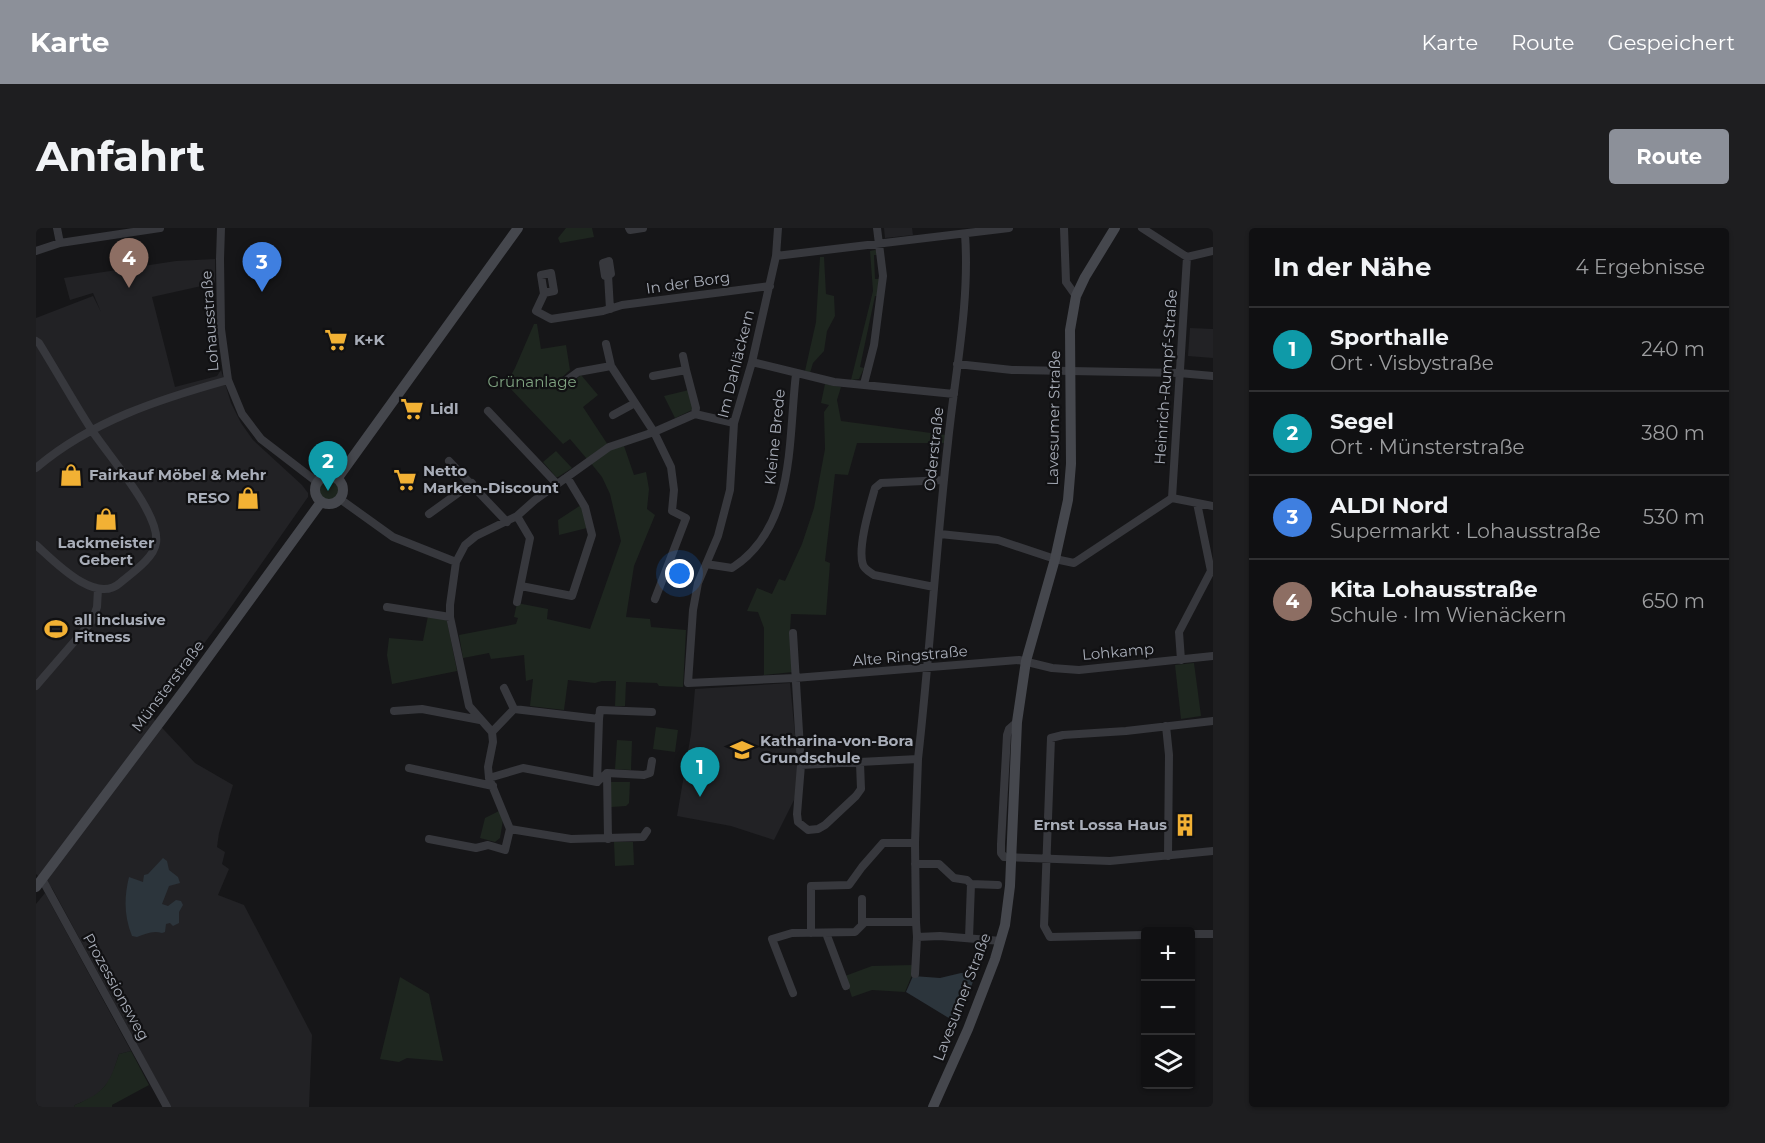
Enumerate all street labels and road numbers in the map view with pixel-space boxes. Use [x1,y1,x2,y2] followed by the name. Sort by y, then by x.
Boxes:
[645,267,731,298] street label: In der Borg
[196,270,223,372] street label: Lohausstraße
[1150,289,1181,465] street label: Heinrich-Rumpf-Straße
[713,308,758,420] street label: Im Dahläckern
[1043,350,1064,486] street label: Lavesumer Straße
[760,388,789,486] street label: Kleine Brede
[920,406,947,492] street label: Oderstraße
[127,636,208,735] street label: Münsterstraße
[1081,639,1155,664] street label: Lohkamp
[852,641,968,670] street label: Alte Ringstraße
[79,930,154,1044] street label: Prozessionsweg
[928,930,995,1063] street label: Lavesumer Straße

